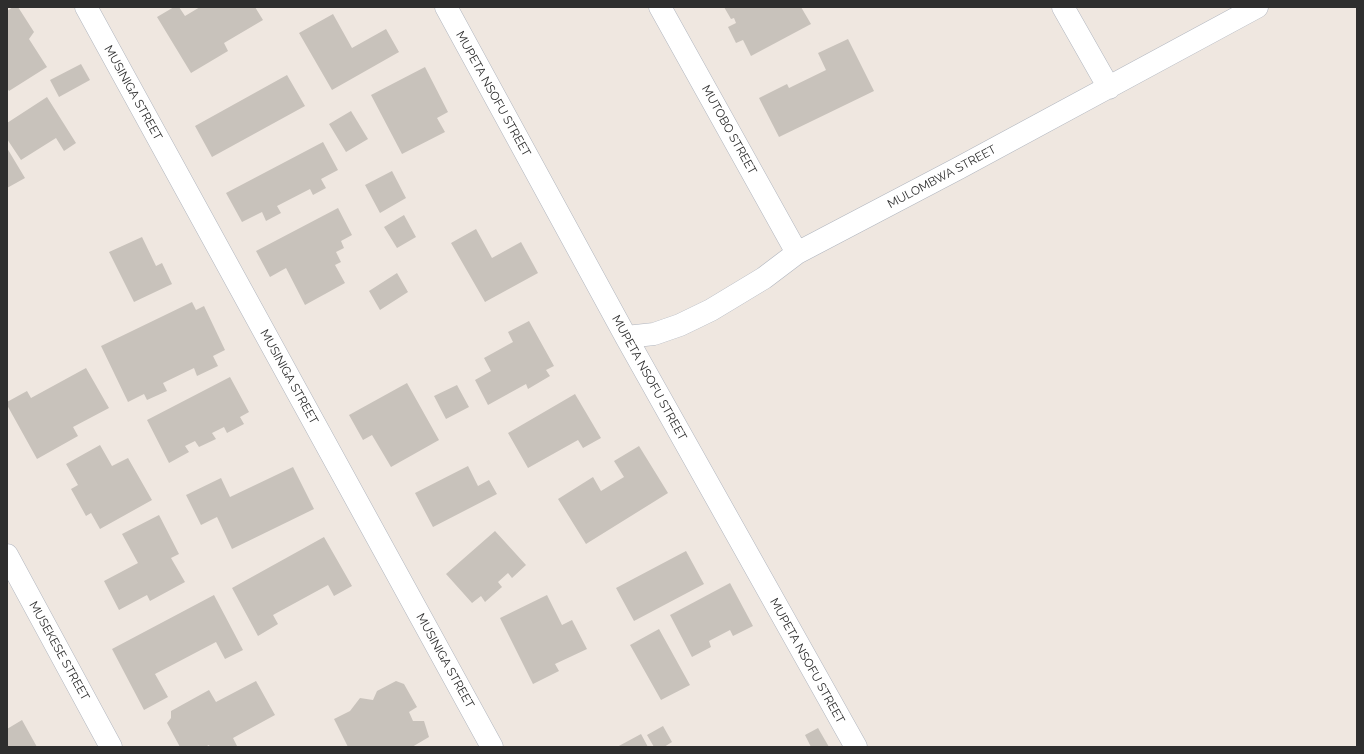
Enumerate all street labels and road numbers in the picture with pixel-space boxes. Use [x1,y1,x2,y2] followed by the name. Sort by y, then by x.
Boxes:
[452,29,534,159] street label: MUPETA NSOFU STREET
[101,43,165,143] street label: MUSINIGA STREET
[698,83,760,177] street label: MUTOBO STREET
[885,142,999,212] street label: MULOMBWA STREET
[608,313,690,443] street label: MUPETA NSOFU STREET
[257,327,321,427] street label: MUSINIGA STREET
[766,596,848,726] street label: MUPETA NSOFU STREET
[26,599,92,703] street label: MUSEKESE STREET
[413,611,477,711] street label: MUSINIGA STREET

